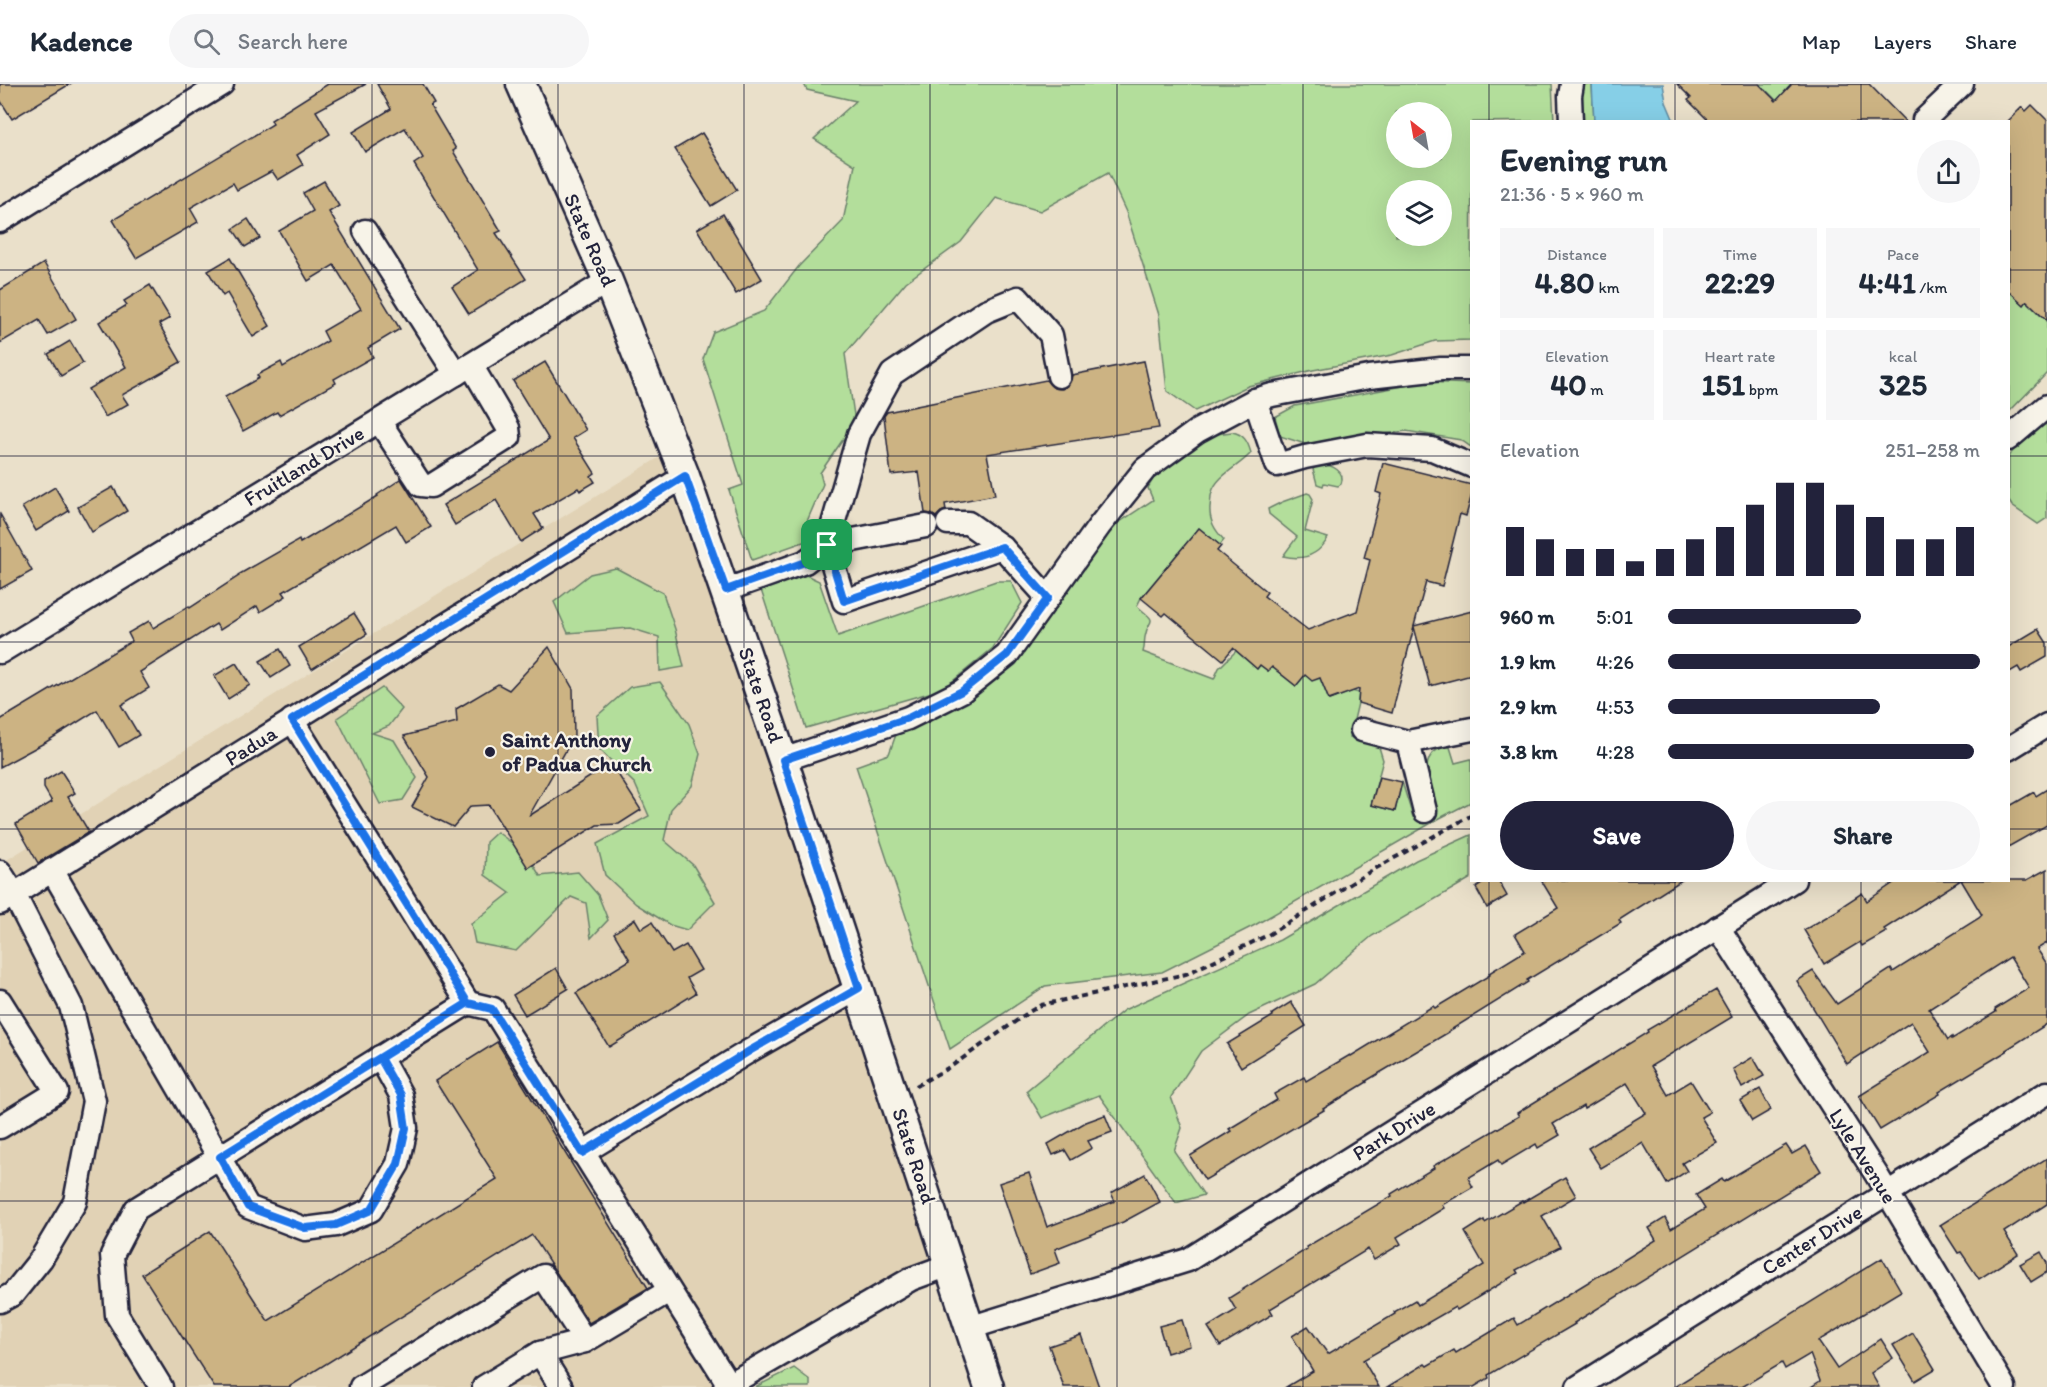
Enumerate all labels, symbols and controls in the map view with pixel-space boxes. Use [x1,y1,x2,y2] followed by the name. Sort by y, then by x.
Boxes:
[169,14,589,68] search box
[30,24,133,58] text: Kadence
[190,25,223,58] icon: search
[238,28,348,55] text: Search here
[1802,29,1841,54] text: Map
[1874,29,1932,54] text: Layers
[1965,29,2017,54] text: Share
[1386,102,1452,168] north arrow
[1386,102,1452,246] map controls
[1500,140,1667,179] text: Evening run
[1917,140,1980,203] button: share
[1386,180,1452,246] button: layers
[1500,182,1644,206] text: 21:36 · 5 × 960 m
[559,189,622,291] street label: State Road
[1547,245,1607,264] text: Distance
[1723,245,1757,264] text: Time
[1887,245,1919,264] text: Pace
[1534,264,1595,301] text: 4.80
[1705,264,1775,301] text: 22:29
[1859,264,1916,301] text: 4:41
[1595,278,1620,297] text: km
[1916,278,1947,297] text: /km
[1545,347,1609,366] text: Elevation
[1705,347,1775,366] text: Heart rate
[1889,347,1917,366] text: kcal
[1550,366,1587,403] text: 40
[1702,366,1745,403] text: 151
[1879,366,1927,403] text: 325
[1587,380,1604,399] text: m
[1745,380,1778,399] text: bpm
[239,420,368,511] street label: Fruitland Drive
[1500,438,1579,462] text: Elevation
[1885,438,1980,462] text: 251–258 m
[801,519,852,570] pin
[810,528,843,561] icon: arrive
[1500,605,1555,629] text: 960 m
[1596,605,1633,629] text: 5:01
[733,644,790,746] street label: State Road
[1500,650,1556,674] text: 1.9 km
[1596,650,1634,674] text: 4:26
[1500,695,1557,719] text: 2.9 km
[1596,695,1634,719] text: 4:53
[220,720,281,771] street label: Padua
[502,727,652,776] place label: Saint Anthony of Padua Church
[1500,740,1558,764] text: 3.8 km
[1596,740,1634,764] text: 4:28
[483,745,497,759] marker: Saint Anthony of Padua Church
[1500,801,1734,870] button: Save
[1746,801,1980,870] button: Share
[1348,1095,1440,1166] street label: Park Drive
[1824,1104,1902,1208] street label: Lyle Avenue
[887,1105,942,1207] street label: State Road
[1757,1199,1867,1280] street label: Center Drive

